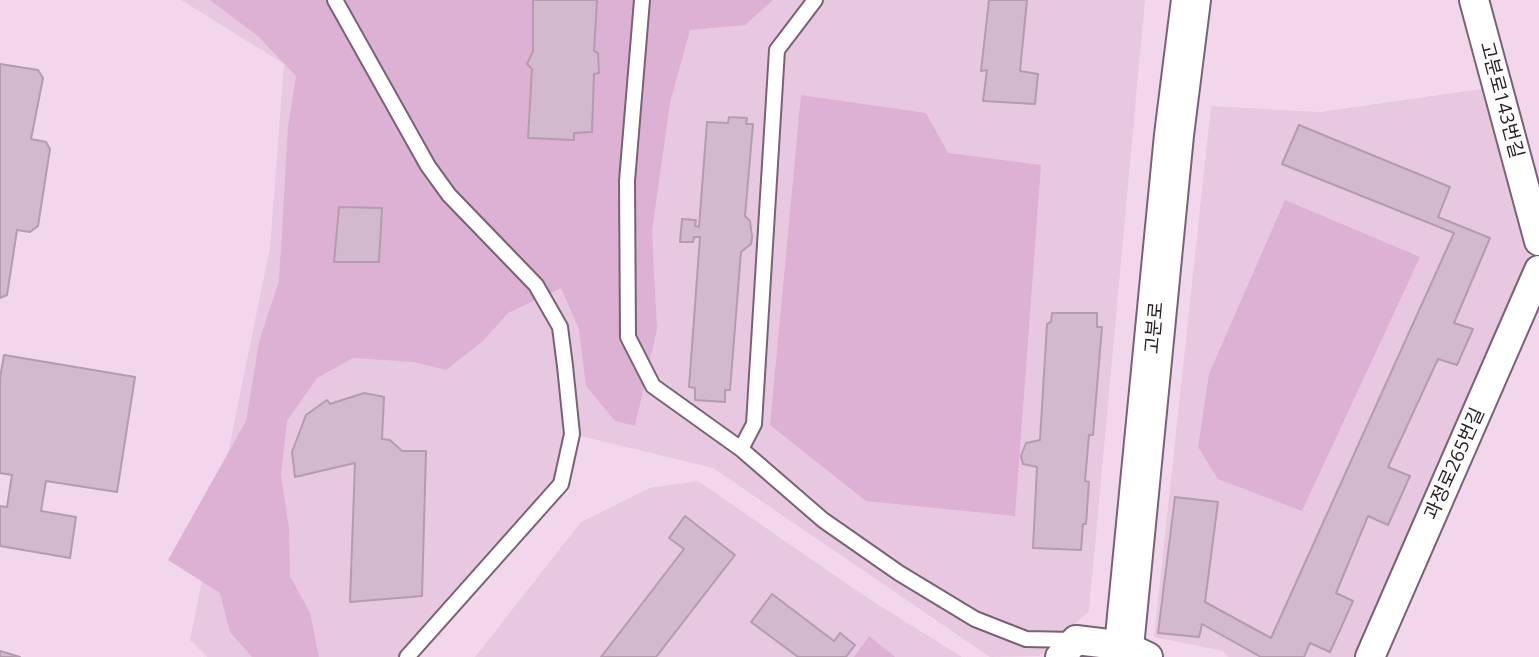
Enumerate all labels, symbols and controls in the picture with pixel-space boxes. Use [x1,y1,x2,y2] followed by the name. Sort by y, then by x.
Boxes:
[1474,39,1528,161] street label: 고분로143번길
[1141,301,1169,355] street label: 고분로
[1420,405,1490,523] street label: 과정로265번길

